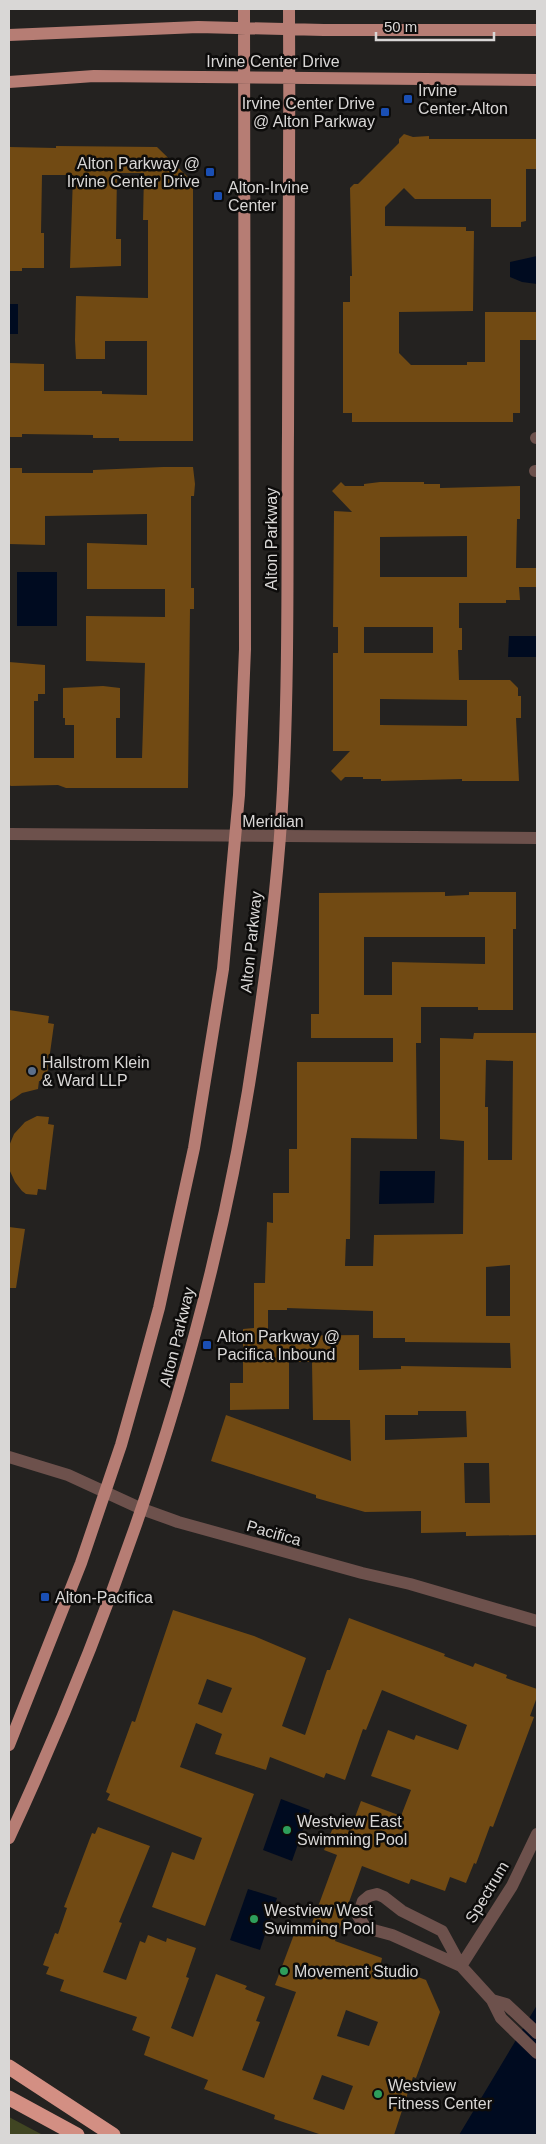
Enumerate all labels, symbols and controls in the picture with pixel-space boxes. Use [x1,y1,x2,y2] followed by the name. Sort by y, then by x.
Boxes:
[376,10,494,42] scale bar
[384,18,417,35] text: 50 m
[206,53,340,70] street label: Irvine Center Drive
[418,82,508,117] place label: Irvine Center-Alton
[402,93,414,105] marker: Irvine Center-Alton
[242,95,375,130] place label: Irvine Center Drive @ Alton Parkway
[379,106,391,118] marker: Irvine Center Drive @ Alton Parkway
[67,155,200,190] place label: Alton Parkway @ Irvine Center Drive
[204,166,216,178] marker: Alton Parkway @ Irvine Center Drive
[228,179,309,214] place label: Alton-Irvine Center
[212,190,224,202] marker: Alton-Irvine Center
[263,488,280,590] street label: Alton Parkway
[242,813,304,830] street label: Meridian
[237,890,265,994] street label: Alton Parkway
[42,1054,150,1089] place label: Hallstrom Klein & Ward LLP
[26,1065,38,1077] marker: Hallstrom Klein & Ward LLP
[156,1285,198,1389] street label: Alton Parkway
[217,1328,340,1363] place label: Alton Parkway @ Pacifica Inbound
[201,1339,213,1351] marker: Alton Parkway @ Pacifica Inbound
[245,1517,303,1549] street label: Pacifica
[55,1589,153,1606] place label: Alton-Pacifica
[39,1591,51,1603] marker: Alton-Pacifica
[297,1813,407,1848] place label: Westview East Swimming Pool
[281,1824,293,1836] marker: Westview East Swimming Pool
[462,1858,512,1926] street label: Spectrum
[264,1902,374,1937] place label: Westview West Swimming Pool
[248,1913,260,1925] marker: Westview West Swimming Pool
[294,1963,419,1980] place label: Movement Studio
[278,1965,290,1977] marker: Movement Studio
[388,2077,493,2112] place label: Westview Fitness Center
[372,2088,384,2100] marker: Westview Fitness Center

